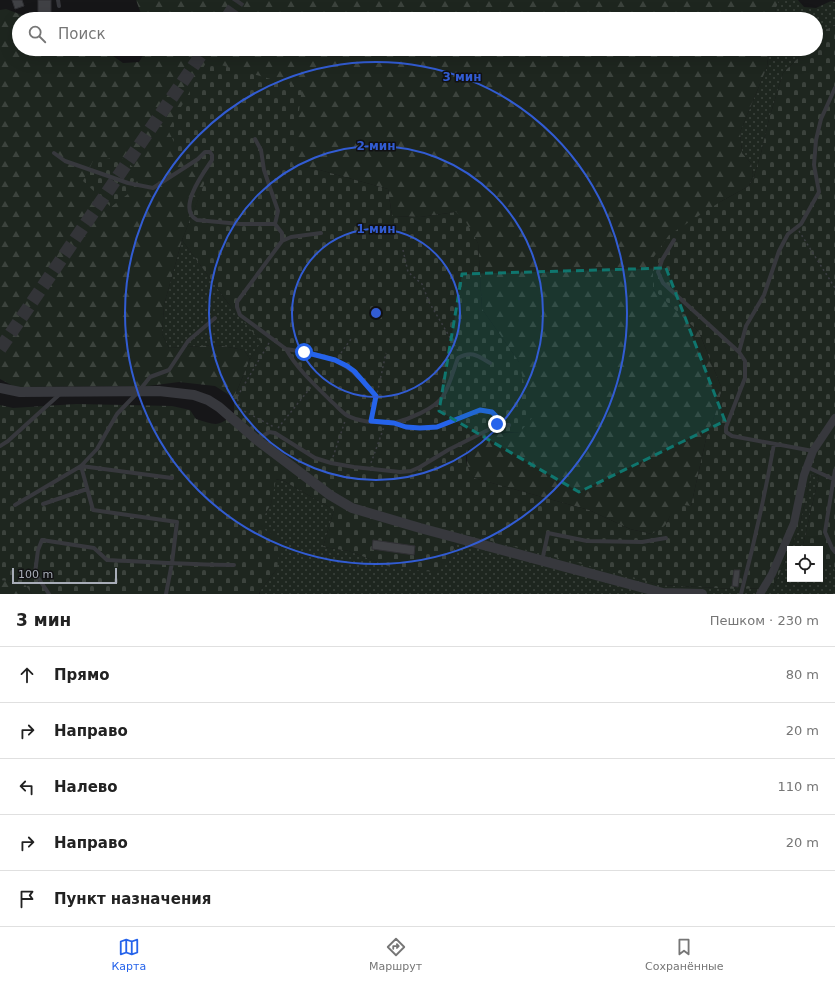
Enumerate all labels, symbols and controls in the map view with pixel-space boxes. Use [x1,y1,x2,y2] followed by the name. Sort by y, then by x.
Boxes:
[12,12,823,56] search box
[26,23,48,45] icon: search
[58,25,106,43] text: Поиск
[442,70,482,84] text: 3 мин
[356,139,396,153] text: 2 мин
[356,222,396,236] text: 1 мин
[369,306,383,320] centre of rings
[295,343,313,361] route start
[488,415,506,433] route end
[787,546,823,582] map controls
[787,546,823,582] button: locate
[12,566,117,585] scale bar
[18,568,53,581] text: 100 m
[16,610,71,630] text: 3 мин
[710,613,819,628] text: Пешком · 230 m
[16,664,38,686] icon: ahead
[54,666,110,684] text: Прямо
[786,667,819,682] text: 80 m
[16,720,38,742] icon: right
[54,722,128,740] text: Направо
[786,723,819,738] text: 20 m
[16,776,38,798] icon: left
[54,778,118,796] text: Налево
[777,779,819,794] text: 110 m
[16,832,38,854] icon: right
[54,834,128,852] text: Направо
[786,835,819,850] text: 20 m
[16,888,38,910] icon: arrive
[54,890,211,908] text: Пункт назначения
[111,936,146,973] tab: Карта
[369,936,422,973] tab: Маршрут
[645,936,724,973] tab: Сохранённые

